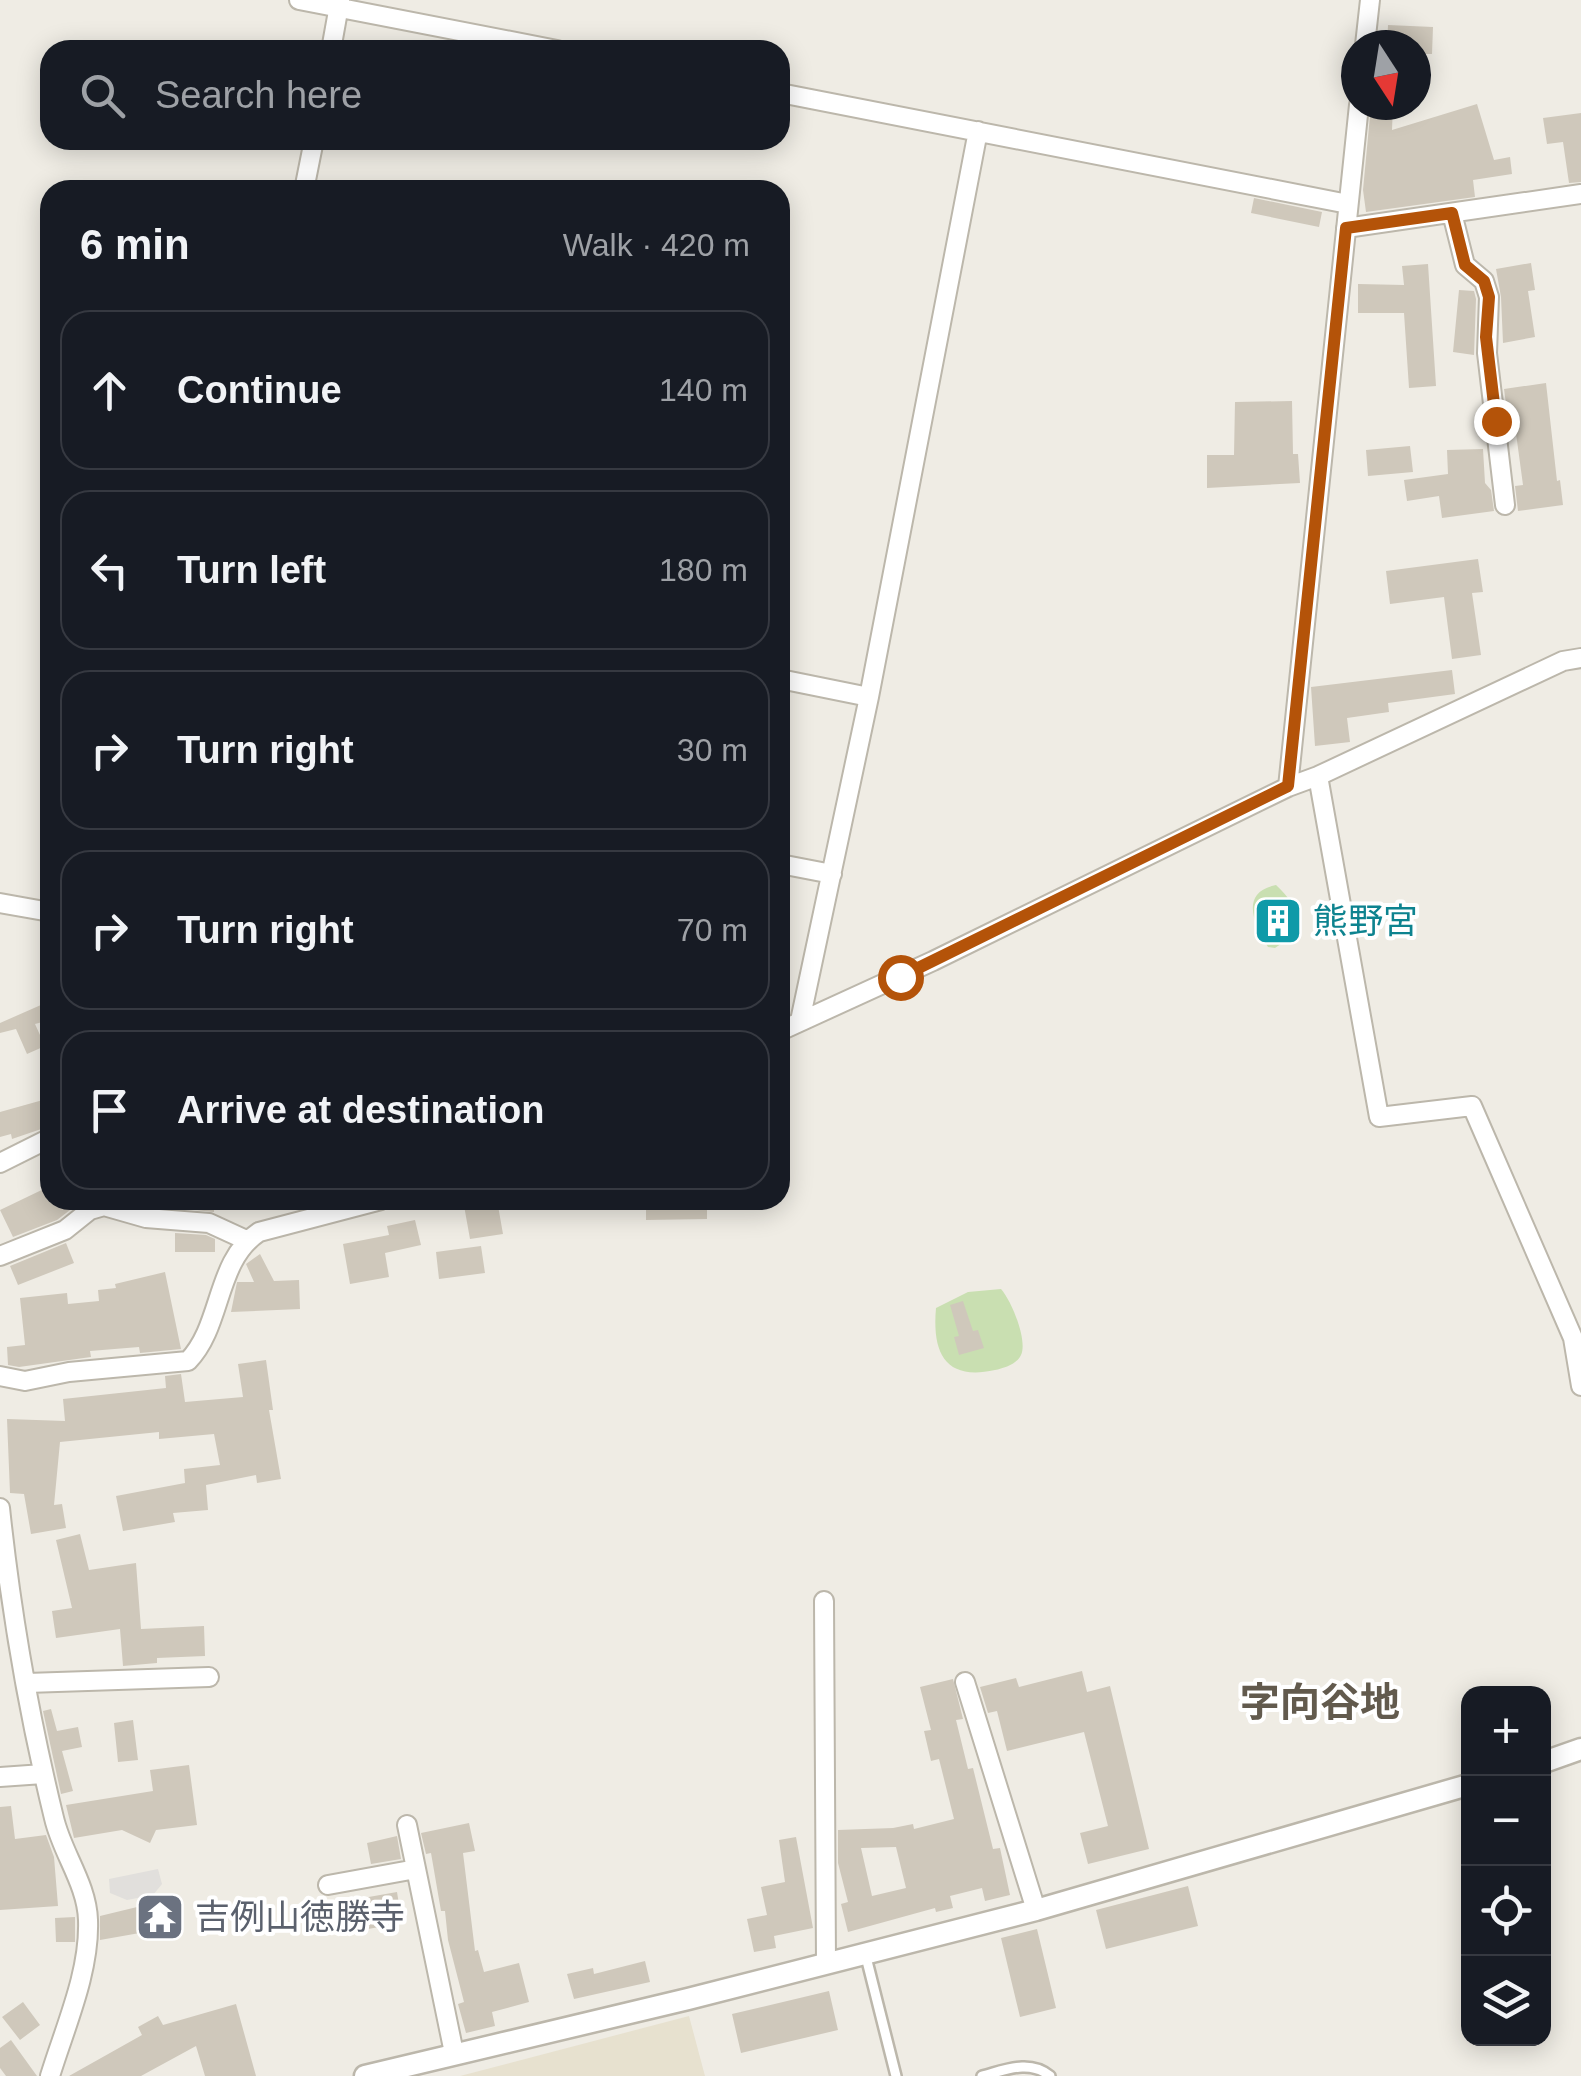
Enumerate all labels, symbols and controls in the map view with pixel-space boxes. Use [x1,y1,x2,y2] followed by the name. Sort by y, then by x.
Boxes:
[1341,30,1431,120] north arrow
[40,40,790,150] search box
[75,68,130,123] icon: search
[155,74,362,116] text: Search here
[80,221,190,268] text: 6 min
[563,227,750,263] text: Walk · 420 m
[82,363,137,418] icon: ahead
[177,369,342,411] text: Continue
[659,372,748,408] text: 140 m
[1474,399,1520,445] route end
[82,543,137,598] icon: left
[177,549,326,591] text: Turn left
[659,552,748,588] text: 180 m
[82,723,137,778] icon: right
[177,729,354,771] text: Turn right
[677,732,748,768] text: 30 m
[1252,895,1304,947] building icon: 熊野宮
[1313,901,1418,940] place label: 熊野宮
[82,903,137,958] icon: right
[177,909,354,951] text: Turn right
[677,912,748,948] text: 70 m
[878,955,924,1001] route start
[82,1083,137,1138] icon: arrive
[177,1089,544,1131] text: Arrive at destination
[1240,1680,1400,1724] district label: 字向谷地
[1461,1686,1551,2046] map controls
[1461,1686,1551,1776] button: +
[1461,1776,1551,1866] button: −
[1461,1866,1551,1956] button: locate
[134,1891,186,1943] temple icon: 吉例山徳勝寺
[195,1897,405,1936] place label: 吉例山徳勝寺
[1461,1956,1551,2046] button: layers

